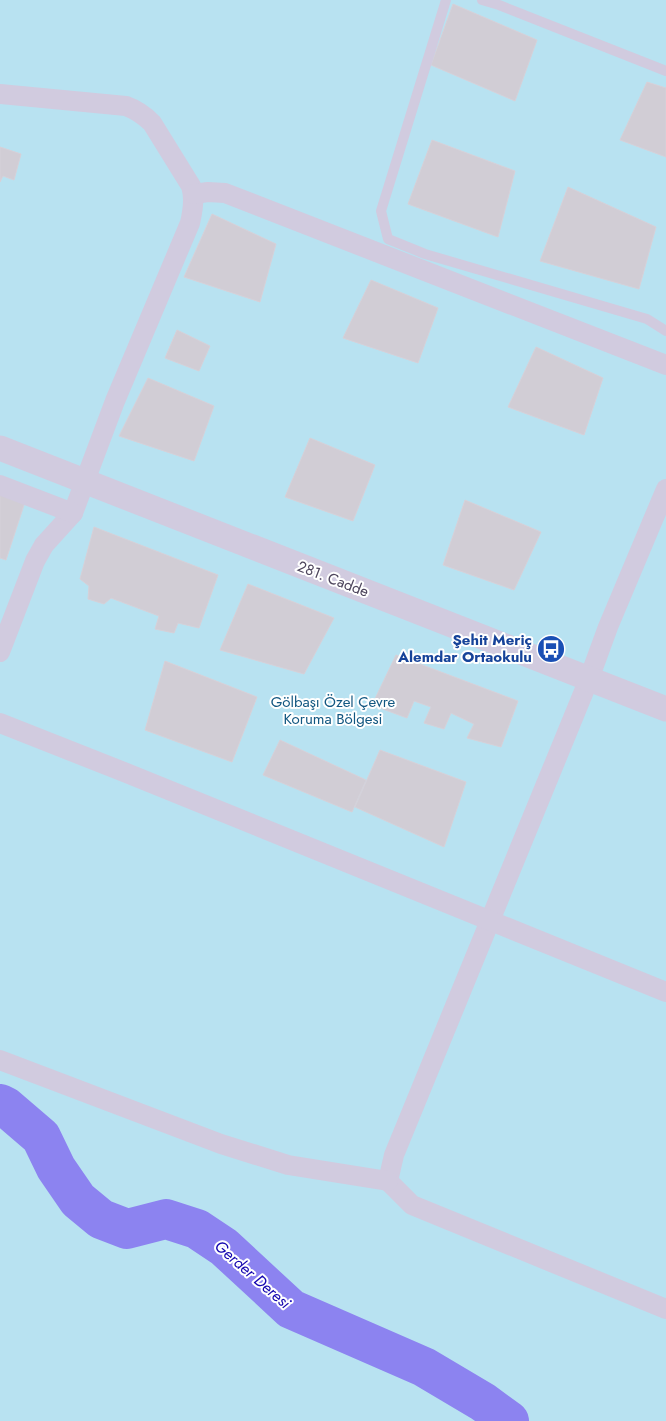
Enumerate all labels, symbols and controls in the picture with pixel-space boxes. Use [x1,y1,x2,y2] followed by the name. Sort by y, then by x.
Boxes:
[294,555,372,603] street label: 281. Cadde
[397,629,532,668] place label: Şehit Meriç Alemdar Ortaokulu
[536,634,566,664] bus stop icon: Şehit Meriç Alemdar Ortaokulu
[271,691,396,730] park label: Gölbaşı Özel Çevre Koruma Bölgesi
[210,1235,297,1315] water label: Gerder Deresi

